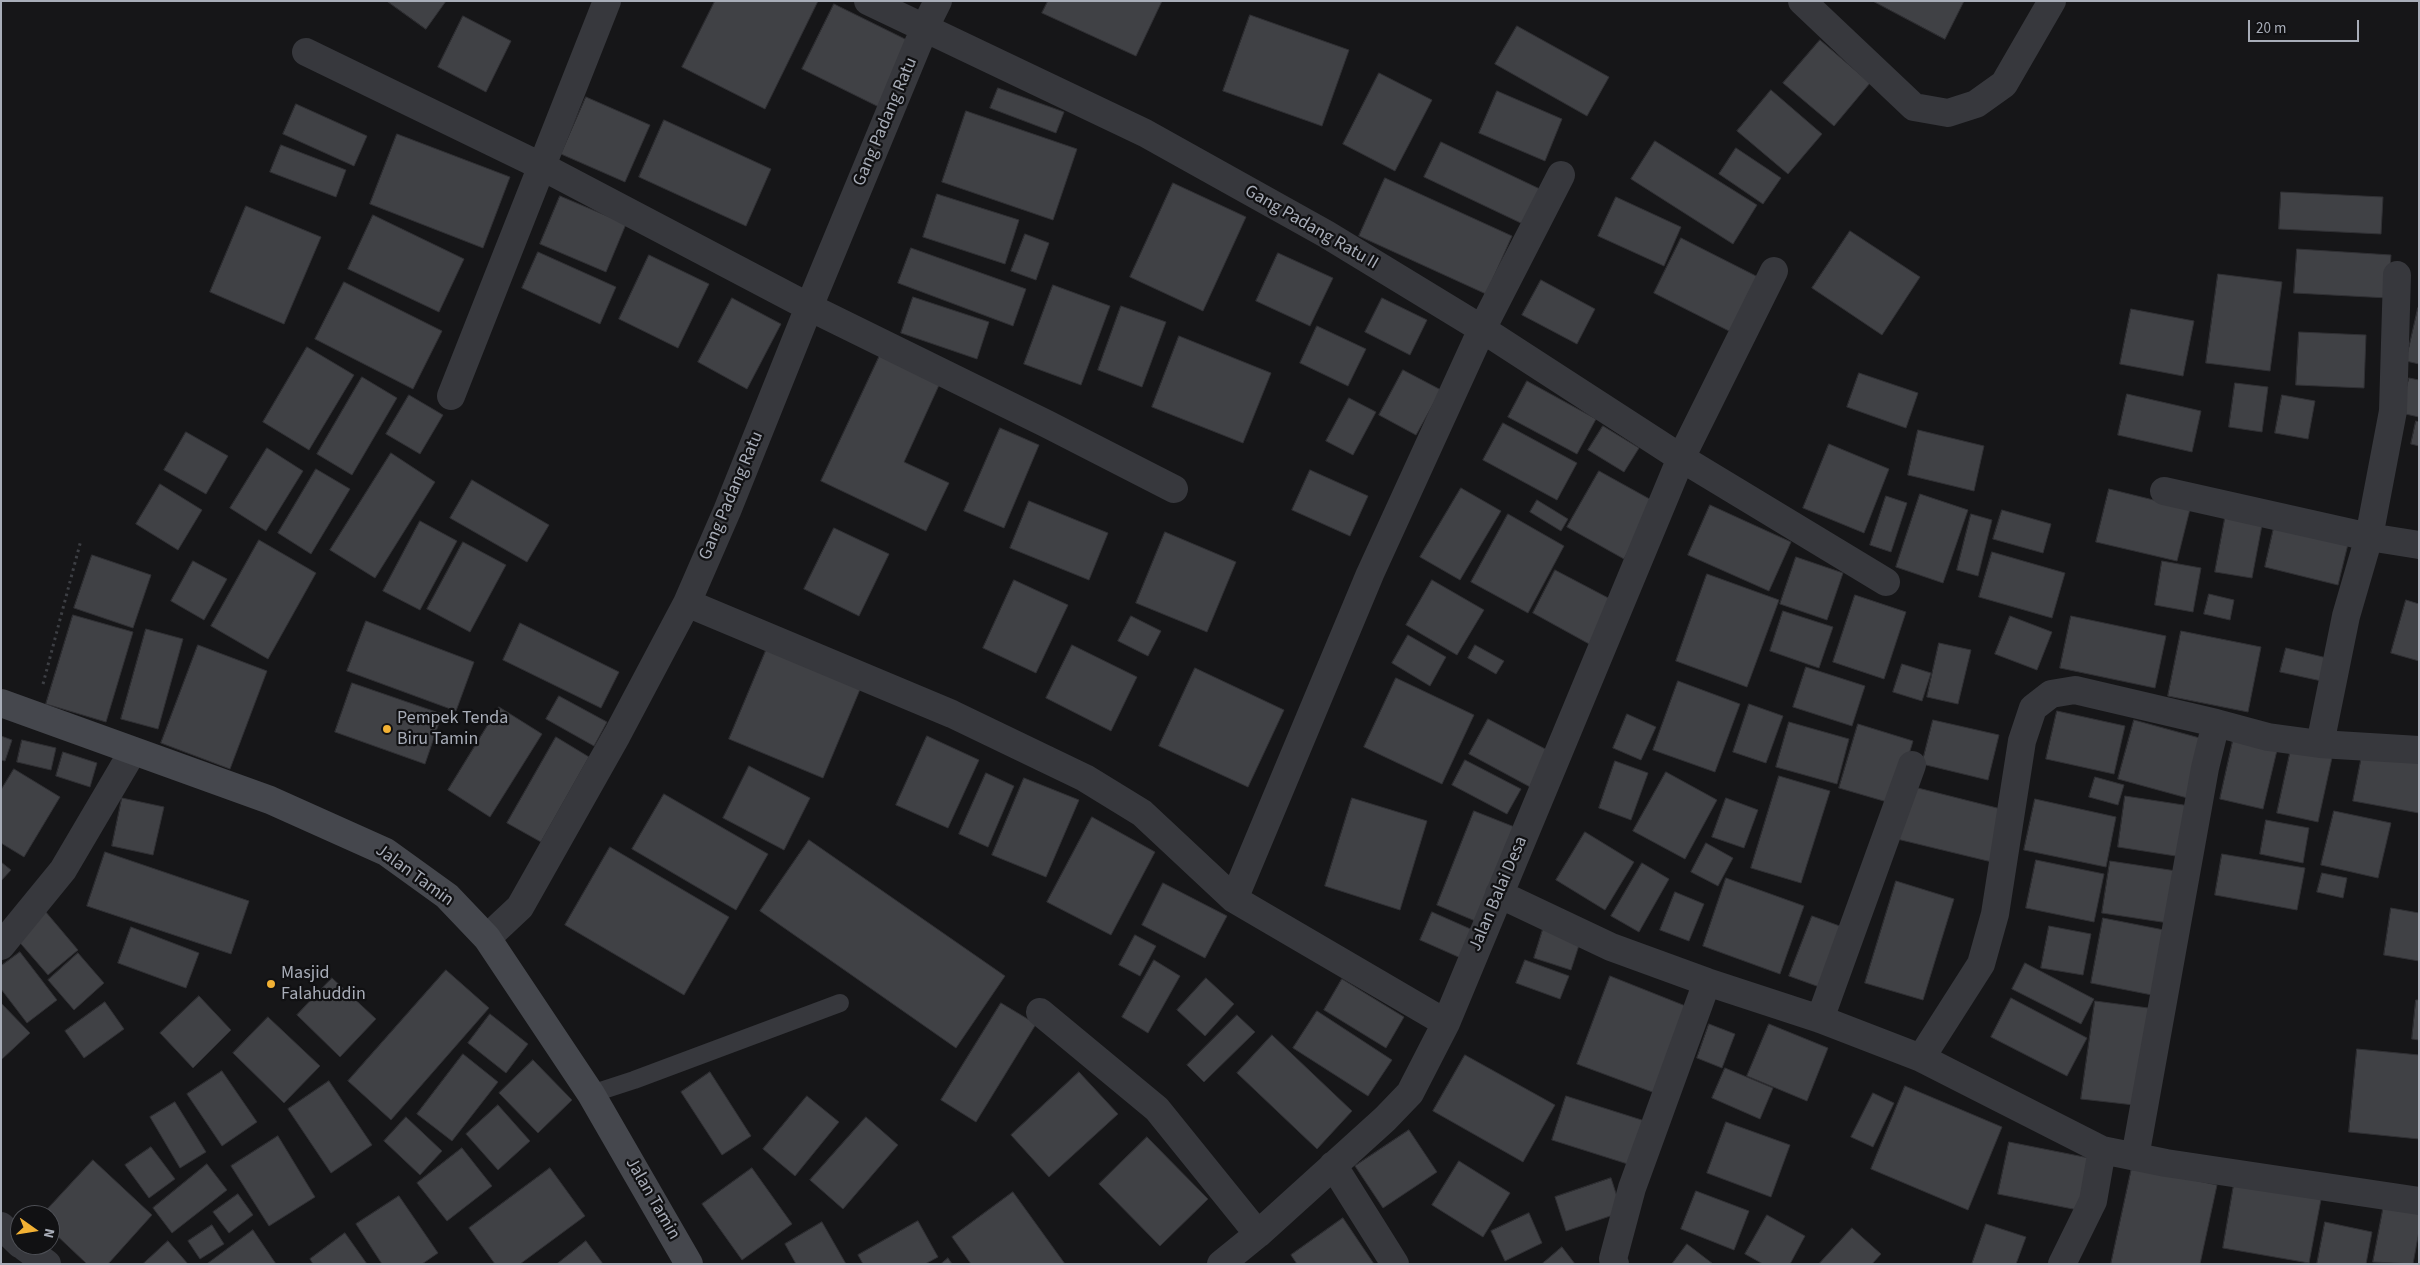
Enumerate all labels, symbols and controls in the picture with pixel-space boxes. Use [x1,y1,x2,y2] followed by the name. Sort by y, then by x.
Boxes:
[2250,10,2361,42] scale bar
[2256,18,2286,39] text: 20 m
[849,54,923,190] street label: Gang Padang Ratu
[1240,181,1382,275] street label: Gang Padang Ratu II
[695,428,769,564] street label: Gang Padang Ratu
[397,708,508,751] place label: Pempek Tenda Biru Tamin
[381,723,393,735] marker: Pempek Tenda Biru Tamin
[1465,833,1533,955] street label: Jalan Balai Desa
[371,840,457,912] street label: Jalan Tamin
[281,963,366,1006] place label: Masjid Falahuddin
[265,978,277,990] marker: Masjid Falahuddin
[620,1154,684,1244] street label: Jalan Tamin
[10,1205,60,1255] north arrow
[38,1226,59,1240] text: N

